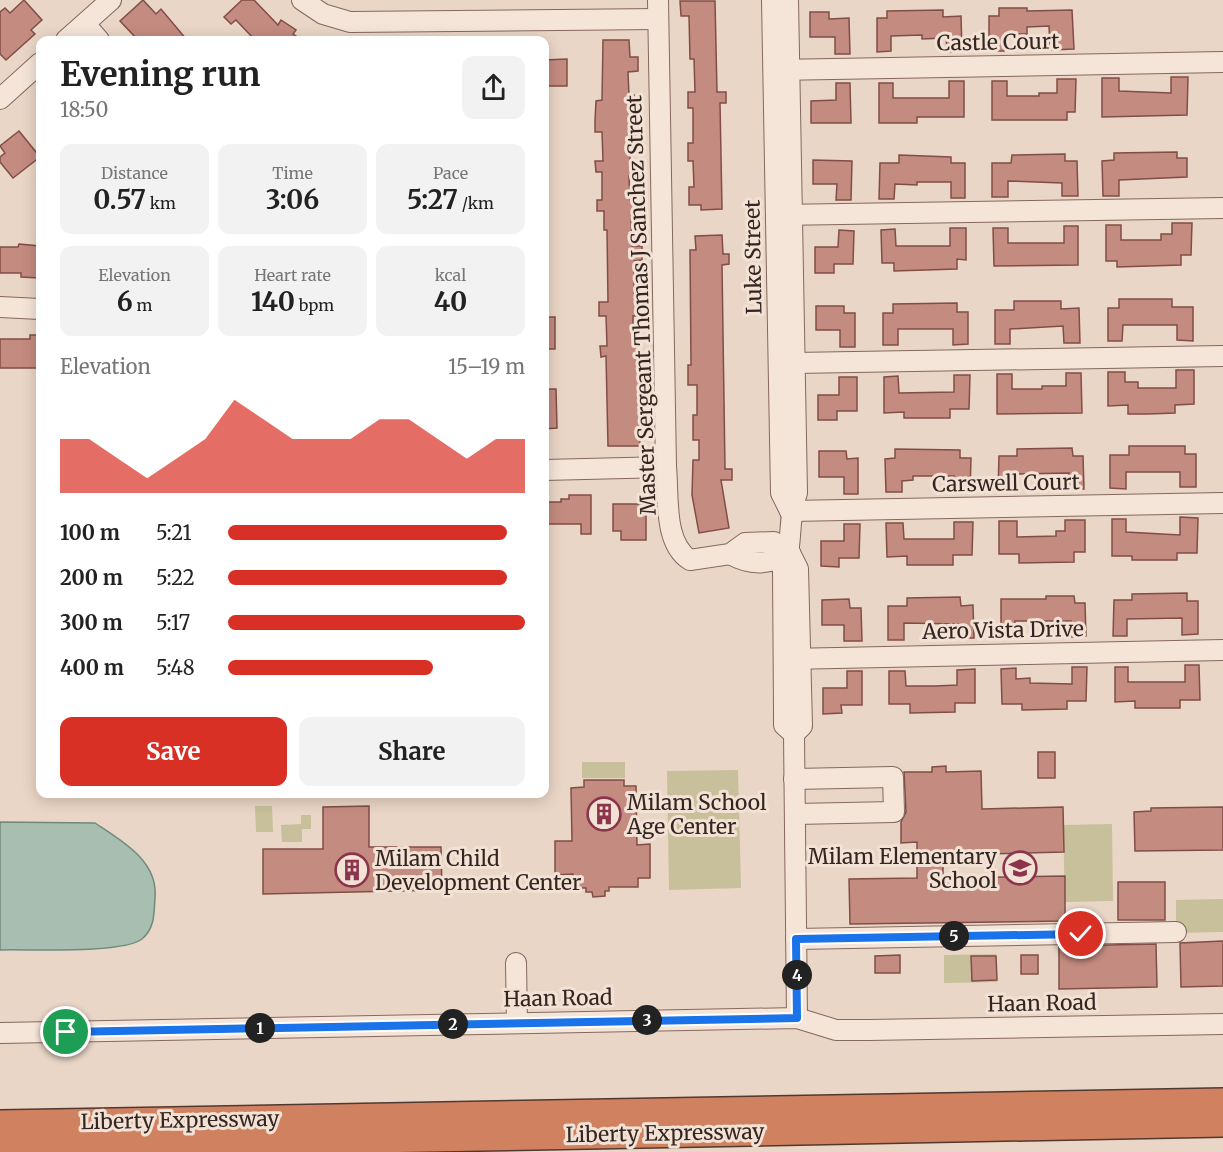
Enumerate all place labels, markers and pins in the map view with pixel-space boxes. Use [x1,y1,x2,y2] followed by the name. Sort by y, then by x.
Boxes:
[626,789,767,840] place label: Milam School Age Center
[586,796,622,832] building icon: Milam School Age Center
[808,843,998,894] place label: Milam Elementary School
[375,845,581,896] place label: Milam Child Development Center
[1002,850,1038,886] school or university icon: Milam Elementary School
[334,852,370,888] building icon: Milam Child Development Center
[1055,908,1106,959] pin
[939,921,969,951] pin: 5
[782,960,812,990] pin: 4
[632,1005,662,1035] pin: 3
[40,1006,91,1057] pin
[438,1009,468,1039] pin: 2
[245,1013,275,1043] pin: 1

